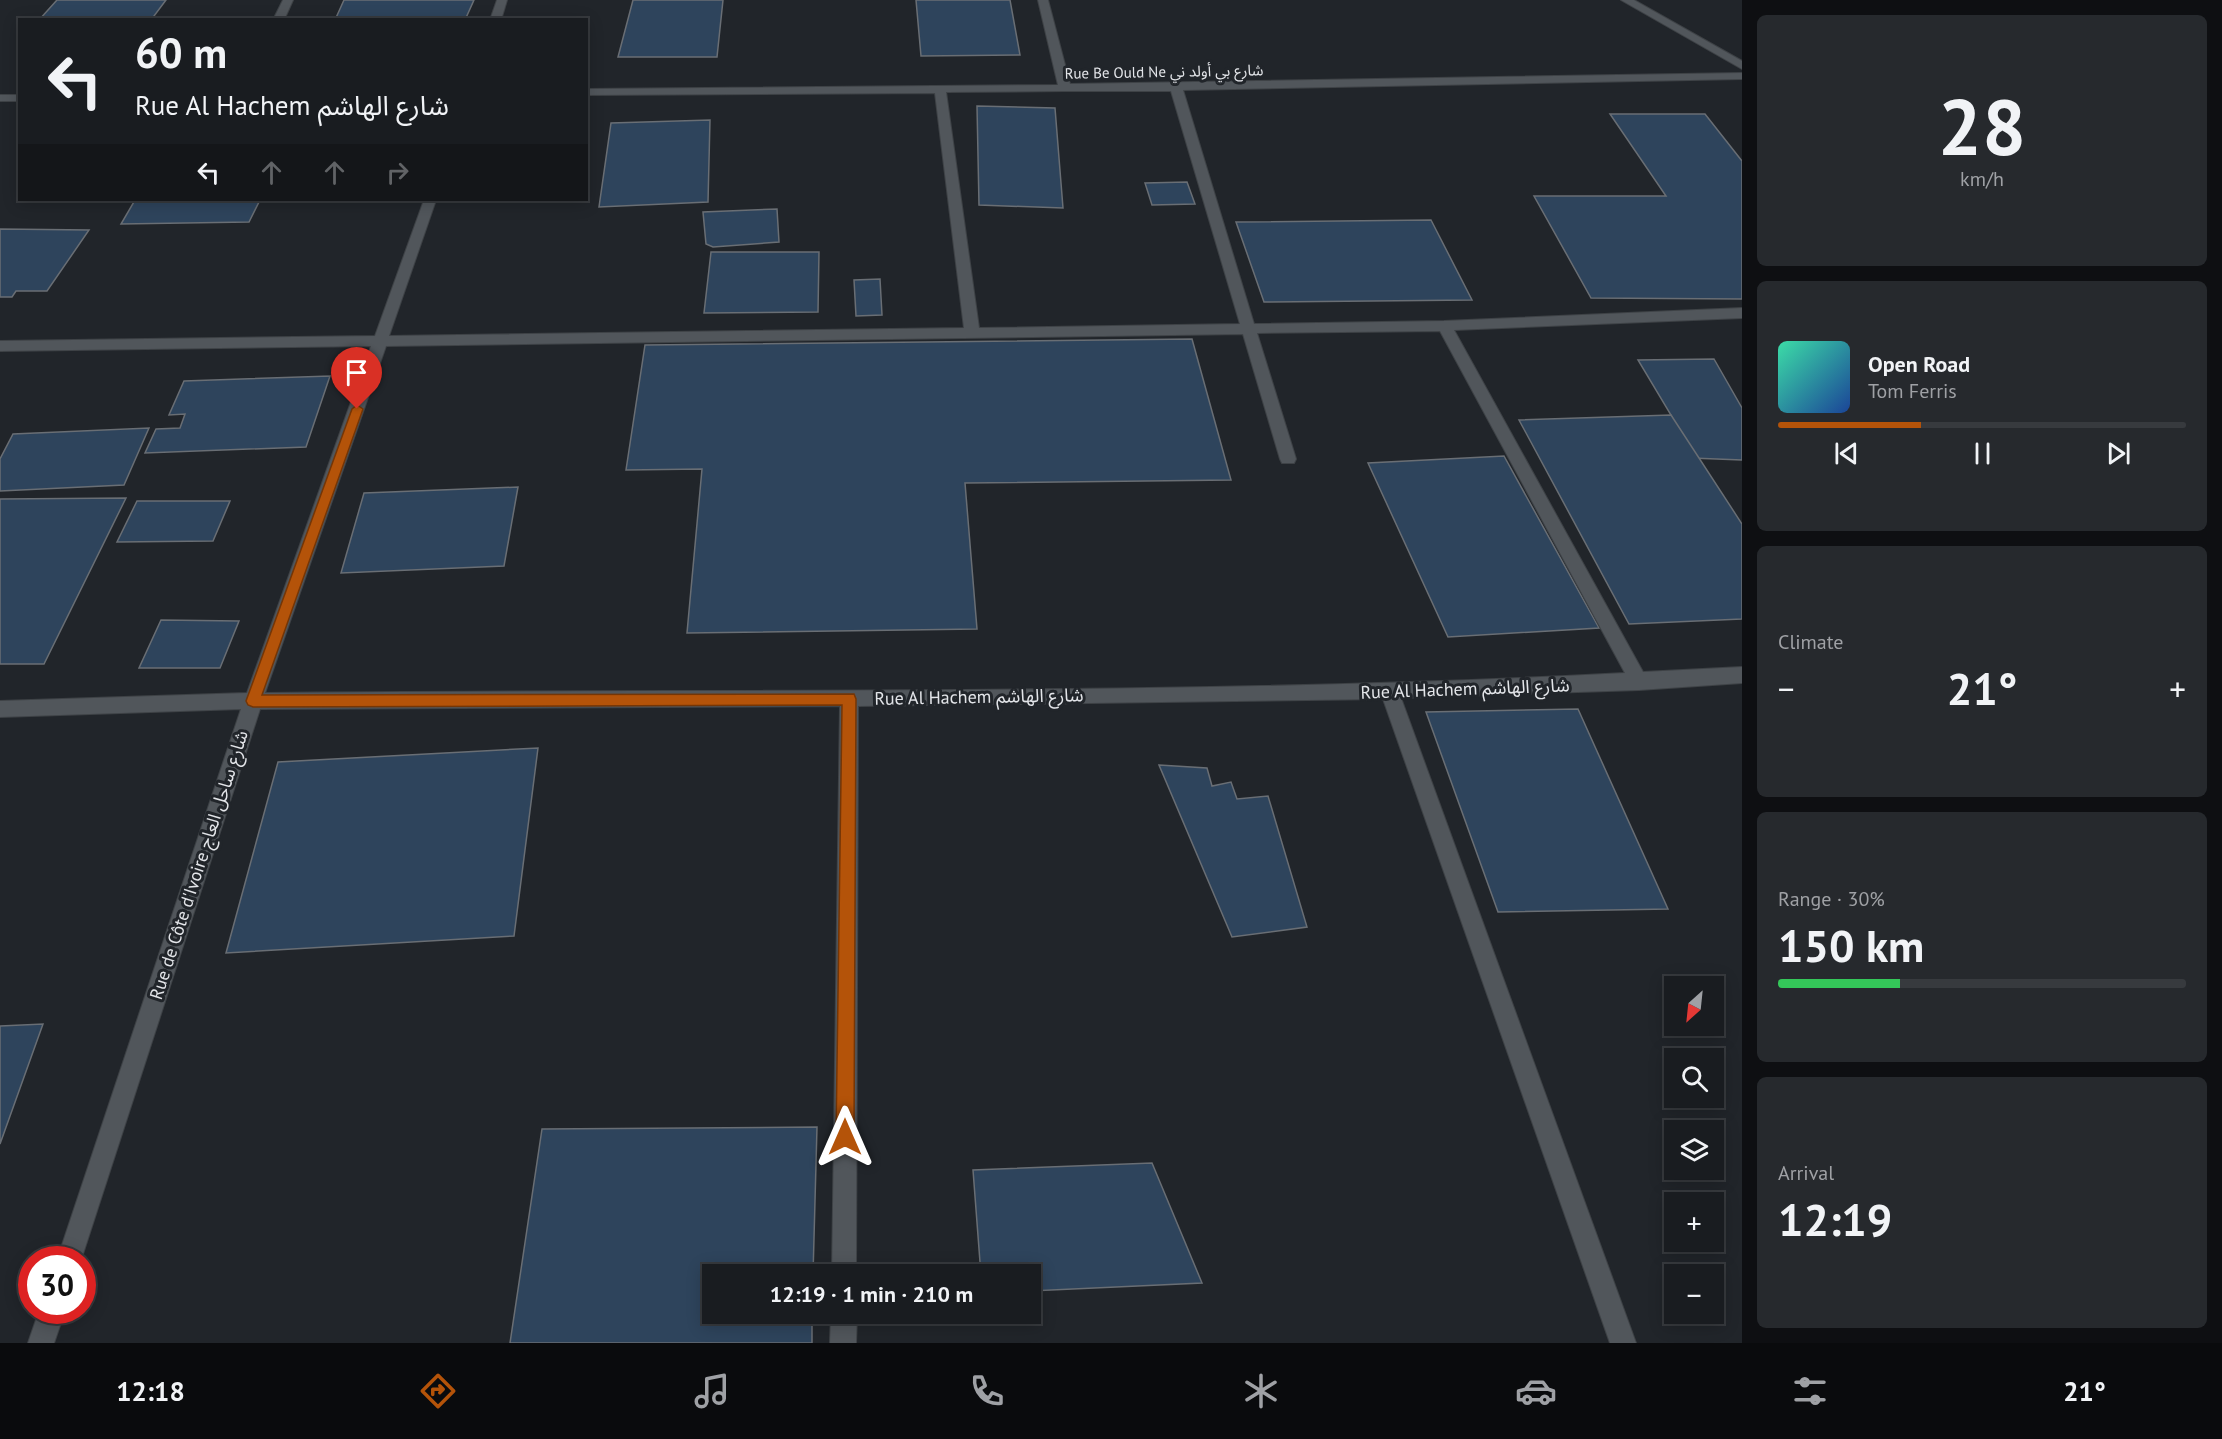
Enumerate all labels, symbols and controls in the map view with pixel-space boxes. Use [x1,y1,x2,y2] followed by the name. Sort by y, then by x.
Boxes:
[135,25,227,80] text: 60 m
[36,42,114,120] icon: left
[1064,60,1264,86] street label: Rue Be Ould Ne شارع بي أولد ني
[1938,76,2026,177] text: 28
[135,88,449,122] text: Rue Al Hachem شارع الهاشم
[192,156,225,189] icon: left
[255,156,288,189] icon: ahead
[318,156,351,189] icon: ahead
[381,156,414,189] icon: right
[1960,166,2004,192] text: km/h
[331,347,382,409] pin
[1868,350,1970,378] text: Open Road
[340,356,373,389] icon: arrive
[1868,378,1957,404] text: Tom Ferris
[1830,437,1863,470] icon: previous
[1966,437,1999,470] icon: pause
[2102,437,2135,470] icon: next
[1778,629,1844,655] text: Climate
[1947,659,2017,717] text: 21°
[1778,667,1795,710] text: −
[2169,667,2186,710] text: +
[1360,673,1570,707] street label: Rue Al Hachem شارع الهاشم
[874,683,1084,713] street label: Rue Al Hachem شارع الهاشم
[144,727,256,1003] street label: Rue de Côte d'Ivoire شارع ساحل العاج
[1778,886,1885,912] text: Range · 30%
[1778,916,1924,974] text: 150 km
[1664,976,1724,1036] north arrow
[1664,976,1724,1324] map controls
[1664,1048,1724,1108] button: search
[813,1105,877,1169] position arrow
[1664,1120,1724,1180] button: layers
[1778,1160,1834,1186] text: Arrival
[1778,1190,1892,1248] text: 12:19
[1664,1192,1724,1252] button: +
[18,1246,96,1324] speed limit sign: 30
[1664,1264,1724,1324] button: −
[770,1280,973,1308] text: 12:19 · 1 min · 210 m
[417,1370,459,1412] icon: directions
[691,1370,733,1412] icon: music
[966,1370,1008,1412] icon: phone
[1240,1370,1282,1412] icon: climate
[1515,1370,1557,1412] icon: car
[1789,1370,1831,1412] icon: filters
[116,1374,185,1408] text: 12:18
[2063,1374,2106,1408] text: 21°

